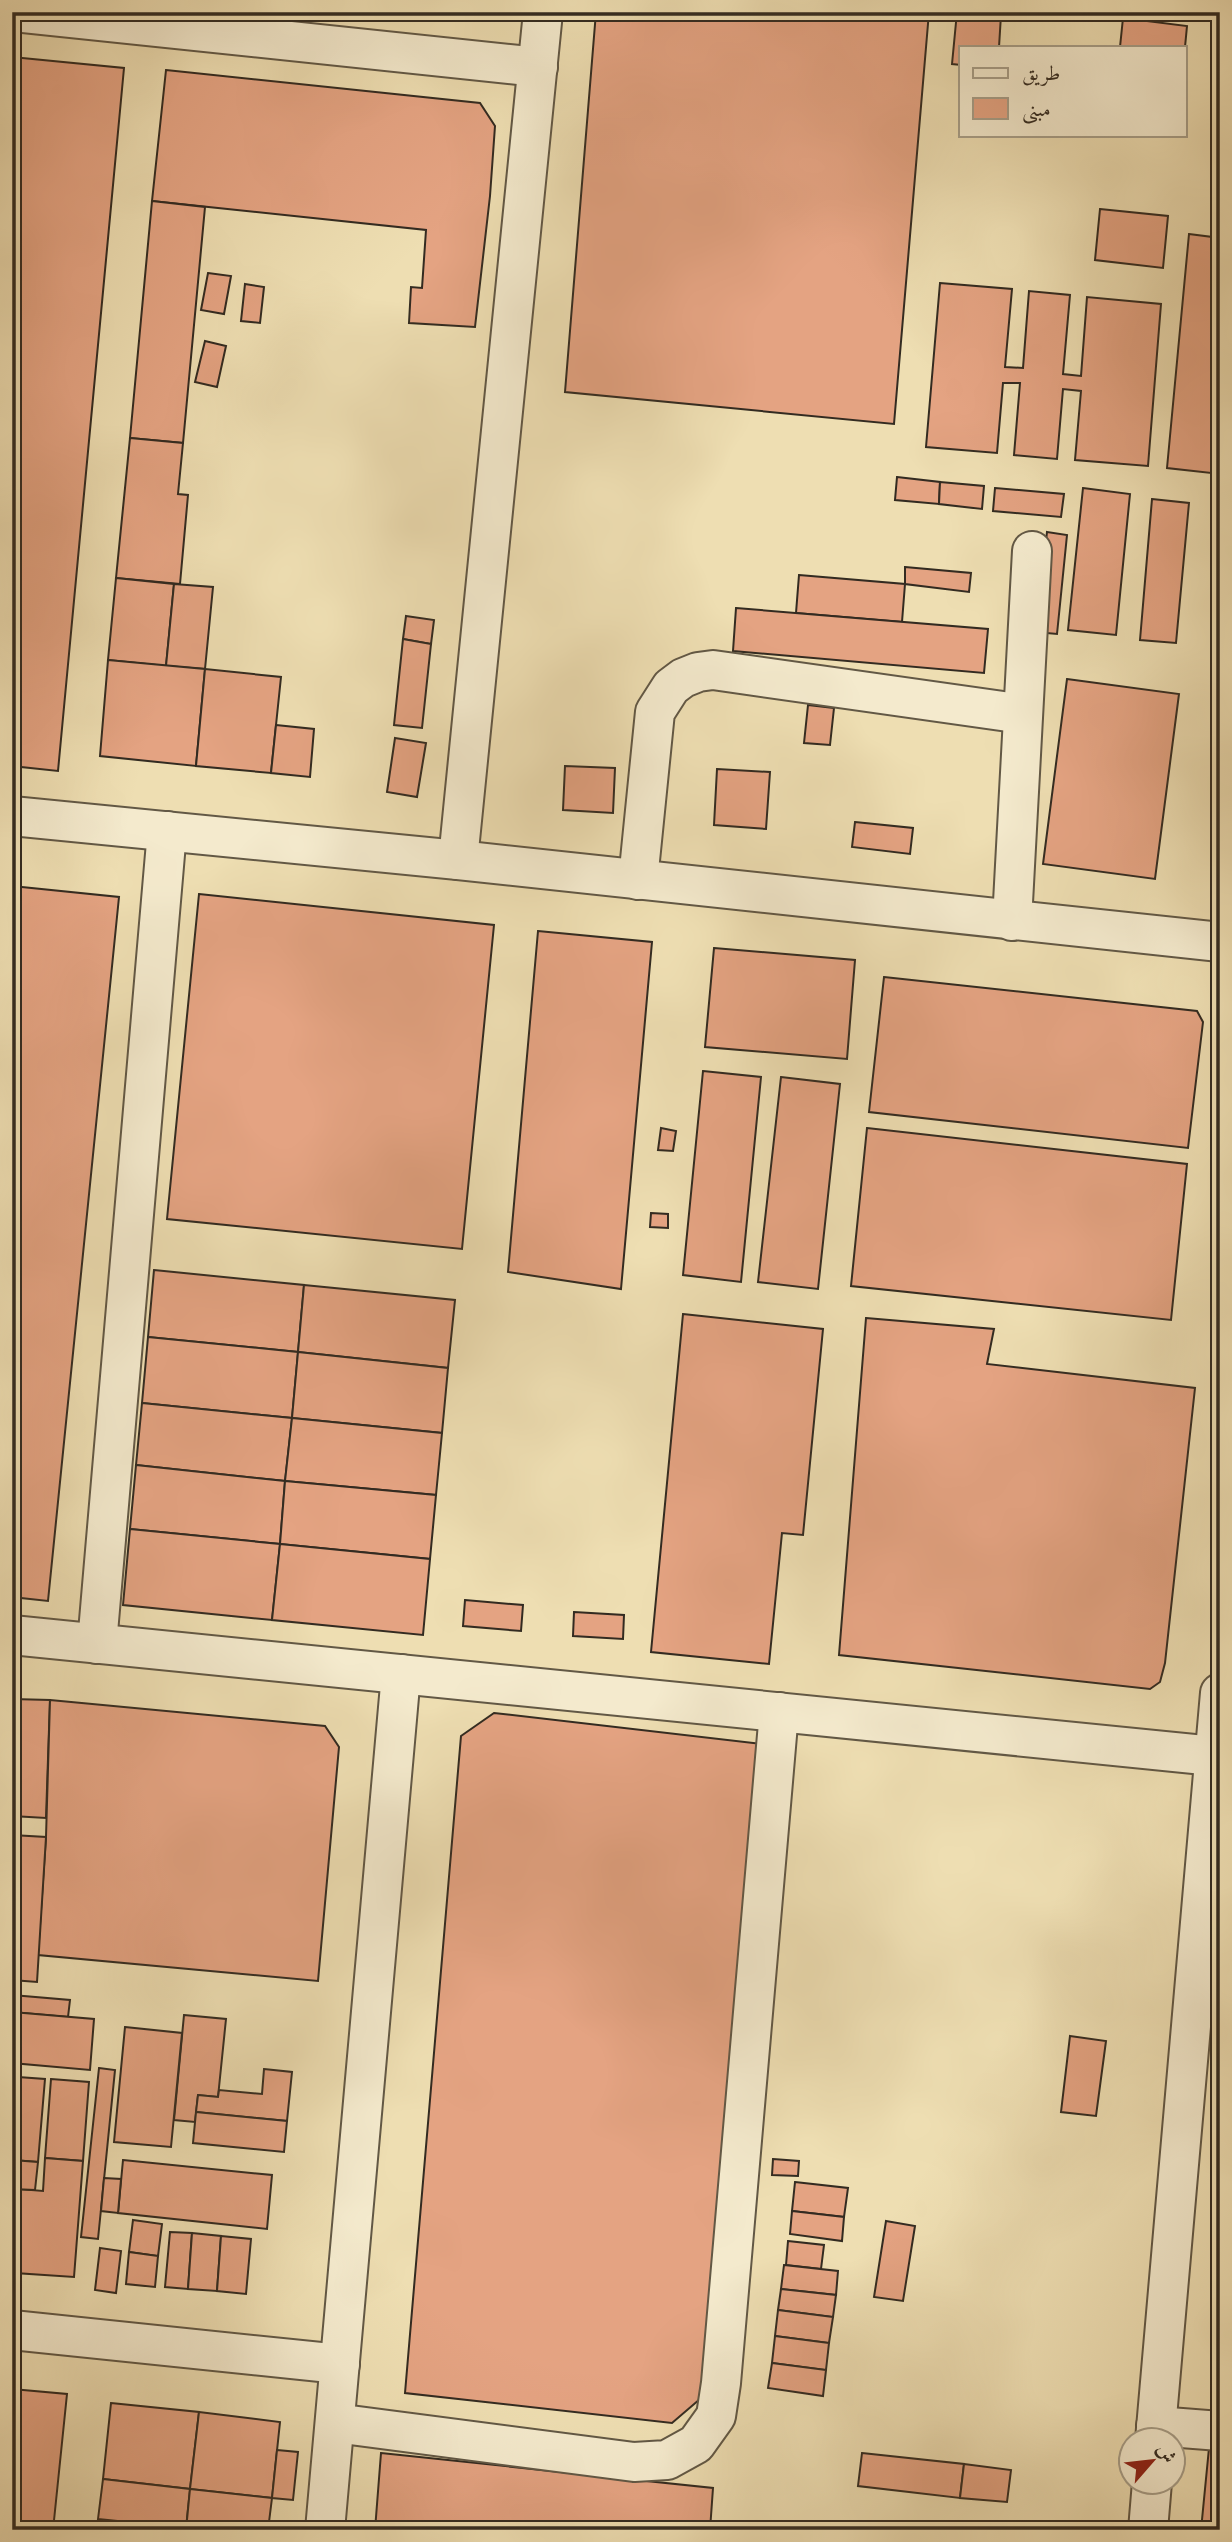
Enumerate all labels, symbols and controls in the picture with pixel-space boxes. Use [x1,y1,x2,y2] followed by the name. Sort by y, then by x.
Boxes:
[959,46,1186,136] legend
[1022,61,1060,87] text: طريق
[1022,97,1051,124] text: مبنى
[1116,2426,1186,2496] north arrow
[1151,2440,1180,2467] text: ش

